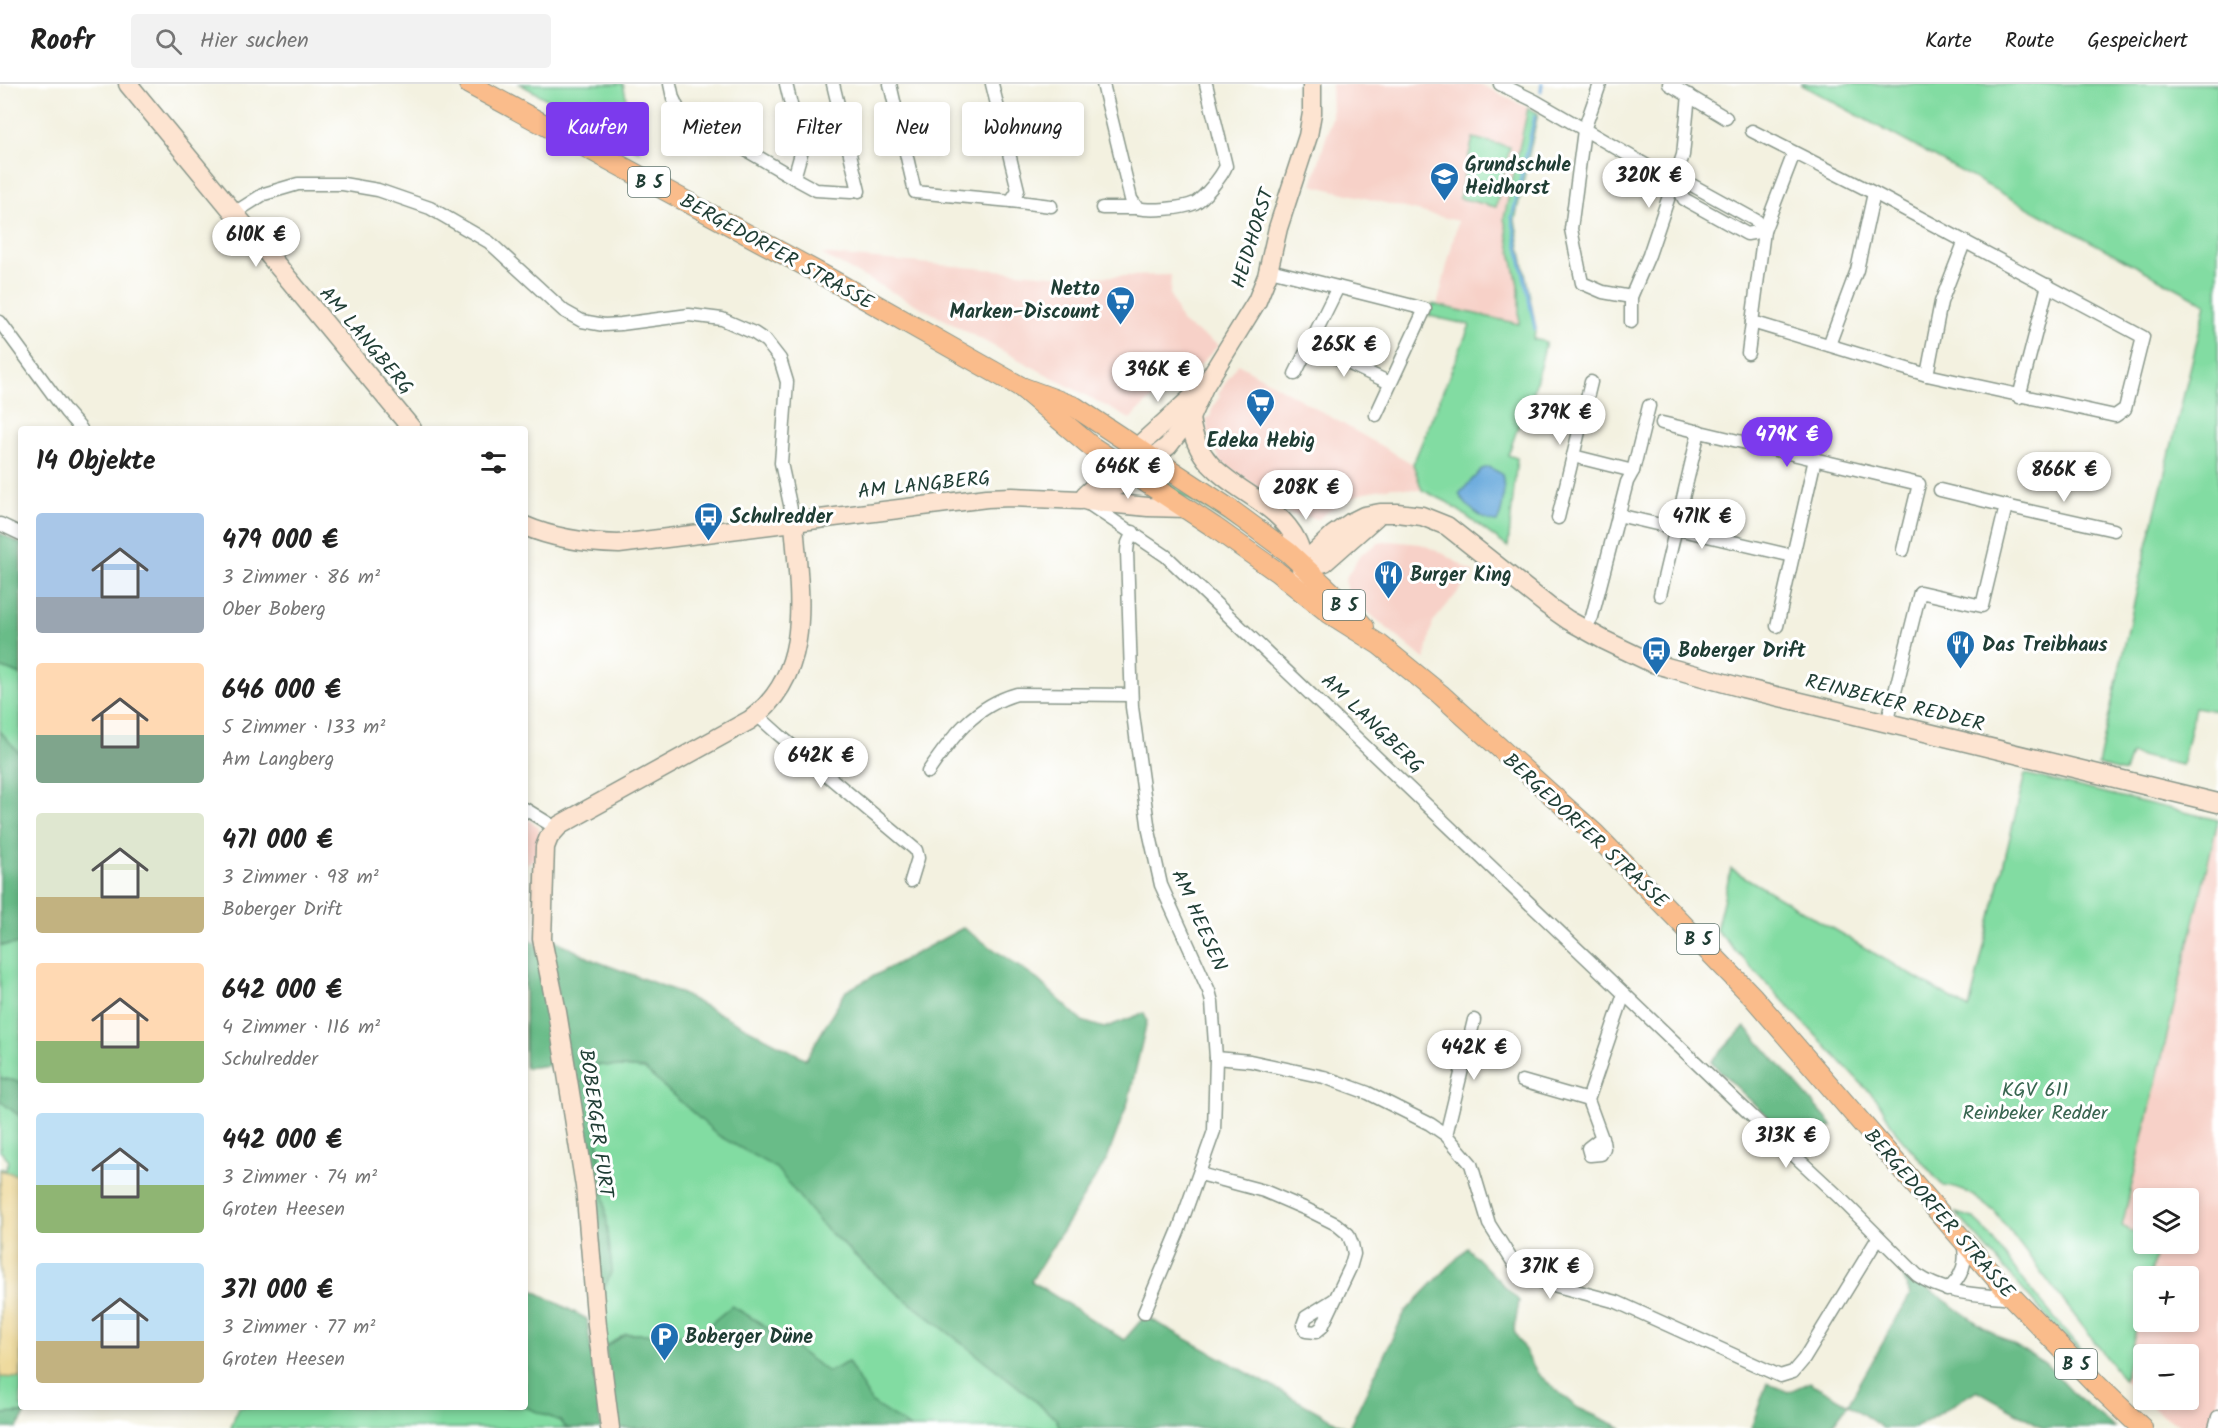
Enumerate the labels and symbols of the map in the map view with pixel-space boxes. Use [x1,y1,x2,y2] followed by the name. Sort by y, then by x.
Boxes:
[1465,150,1571,205] place label: Grundschule Heidhorst
[1600,158,1698,209] pin: 320K €
[1428,160,1460,202] school or university icon: Grundschule Heidhorst
[628,167,670,197] road number: B 5
[1224,183,1285,292] street label: HEIDHORST
[673,186,880,320] street label: BERGEDORFER STRASSE
[207,217,305,268] pin: 610K €
[950,274,1101,329] place label: Netto Marken-Discount
[310,280,421,403] street label: AM LANGBERG
[1105,284,1137,326] supermarket icon: Netto Marken-Discount
[1295,327,1393,378] pin: 265K €
[1109,352,1207,403] pin: 396K €
[1245,386,1277,428] supermarket icon: Edeka Hebig
[1511,395,1609,446] pin: 379K €
[1738,417,1836,468] pin: 479K €
[1207,426,1315,458] place label: Edeka Hebig
[1079,449,1177,500] pin: 646K €
[2015,452,2113,503] pin: 866K €
[856,463,992,509] street label: AM LANGBERG
[1257,470,1355,521] pin: 208K €
[1653,499,1751,550] pin: 471K €
[693,500,725,542] bus stop icon: Schulredder
[730,502,833,534] place label: Schulredder
[1373,558,1405,600] restaurant icon: Burger King
[1410,560,1512,592] place label: Burger King
[1323,590,1365,620] road number: B 5
[1945,628,1977,670] restaurant icon: Das Treibhaus
[1982,630,2108,662] place label: Das Treibhaus
[1641,634,1673,676] bus stop icon: Boberger Drift
[1678,636,1807,668] place label: Boberger Drift
[1802,666,1988,742] street label: REINBEKER REDDER
[1313,667,1431,782] street label: AM LANGBERG
[772,738,870,789] pin: 642K €
[1494,746,1676,918] street label: BERGEDORFER STRASSE
[1161,865,1235,977] street label: AM HEESEN
[1677,924,1719,954] road number: B 5
[1425,1030,1523,1081] pin: 442K €
[569,1047,622,1202] street label: BOBERGER FURT
[1963,1075,2109,1130] park label: KGV 611 Reinbeker Redder
[1737,1118,1835,1169] pin: 313K €
[1855,1122,2023,1308] street label: BERGEDORFER STRASSE
[1501,1249,1599,1300] pin: 371K €
[648,1320,680,1362] parking icon: Boberger Düne
[685,1322,813,1354] place label: Boberger Düne
[2055,1349,2097,1379] road number: B 5

